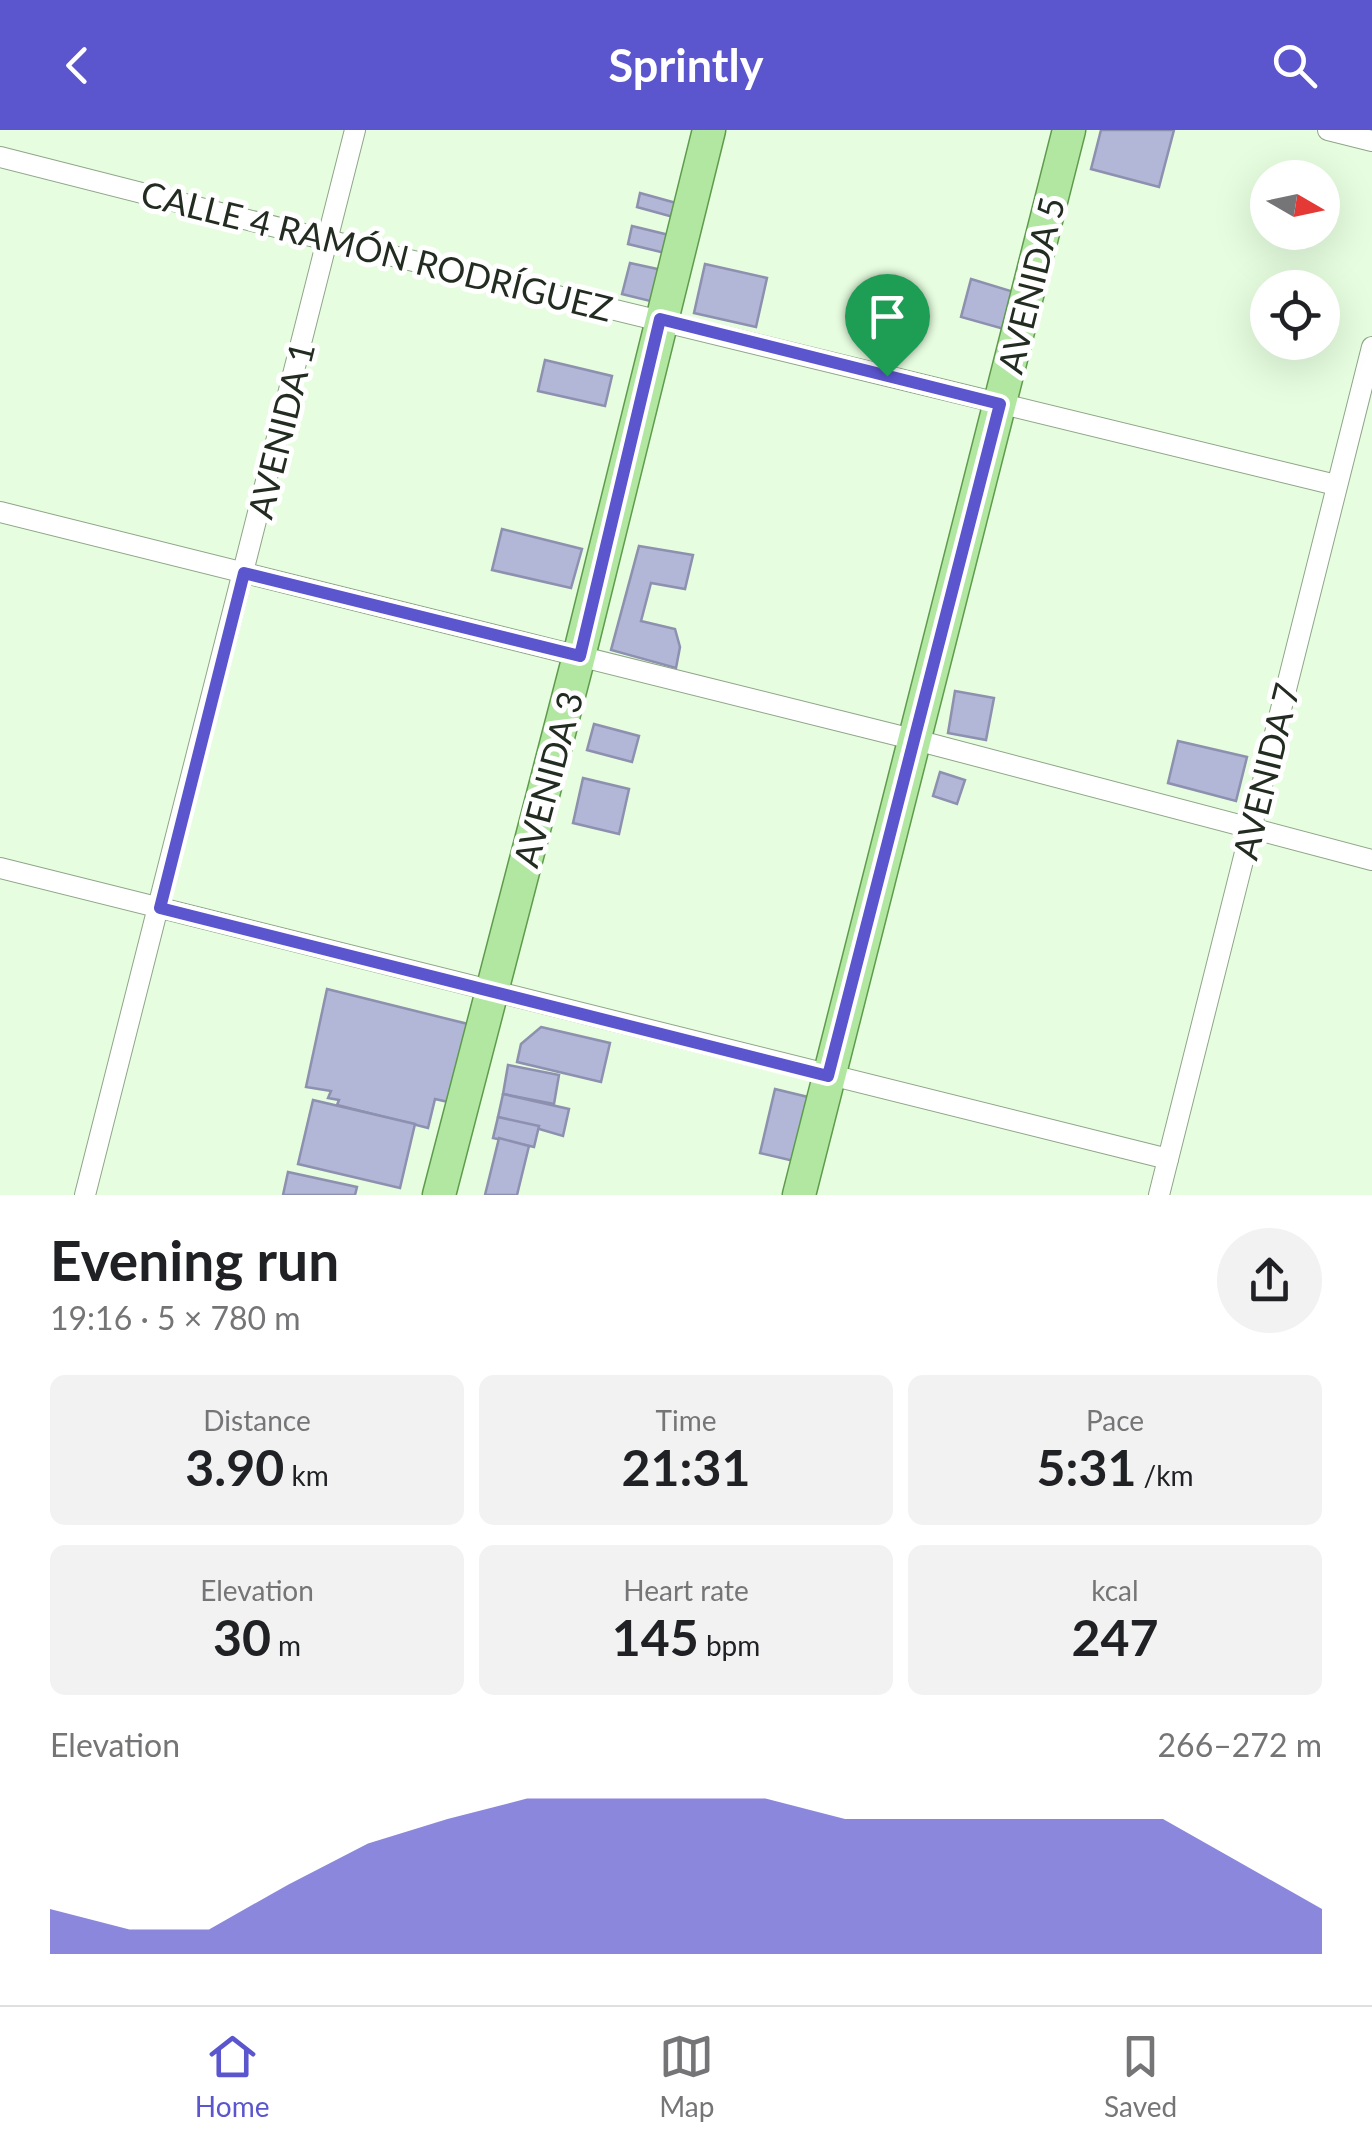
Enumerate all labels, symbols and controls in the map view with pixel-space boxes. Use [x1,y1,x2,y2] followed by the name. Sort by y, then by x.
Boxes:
[50,38,105,93] icon: back
[609,38,763,92] text: Sprintly
[1267,38,1322,93] icon: search
[1250,160,1340,250] north arrow
[1250,160,1340,360] map controls
[137,171,617,329] street label: CALLE 4 RAMÓN RODRÍGUEZ
[988,193,1072,377] street label: AVENIDA 5
[1250,270,1340,360] button: locate
[845,274,930,377] pin
[860,289,915,344] icon: arrive
[238,338,322,522] street label: AVENIDA 1
[1223,679,1307,863] street label: AVENIDA 7
[503,687,591,871] street label: AVENIDA 3
[50,1227,339,1293] text: Evening run
[1217,1228,1322,1333] button: share
[50,1298,301,1337] text: 19:16 · 5 × 780 m
[203,1403,311,1437] text: Distance
[656,1403,716,1437] text: Time
[1086,1403,1144,1437] text: Pace
[185,1437,284,1497] text: 3.90
[622,1437,750,1497] text: 21:31
[1037,1437,1136,1497] text: 5:31
[284,1458,329,1492] text: km
[1136,1458,1193,1492] text: /km
[200,1573,314,1607] text: Elevation
[623,1573,749,1607] text: Heart rate
[1091,1573,1139,1607] text: kcal
[213,1607,271,1667] text: 30
[612,1607,699,1667] text: 145
[1071,1607,1159,1667] text: 247
[271,1628,301,1662] text: m
[699,1628,760,1662] text: bpm
[50,1725,180,1764] text: Elevation
[1158,1725,1322,1764] text: 266–272 m
[195,2029,269,2123] tab: Home
[659,2029,714,2123] tab: Map
[1104,2029,1177,2123] tab: Saved

